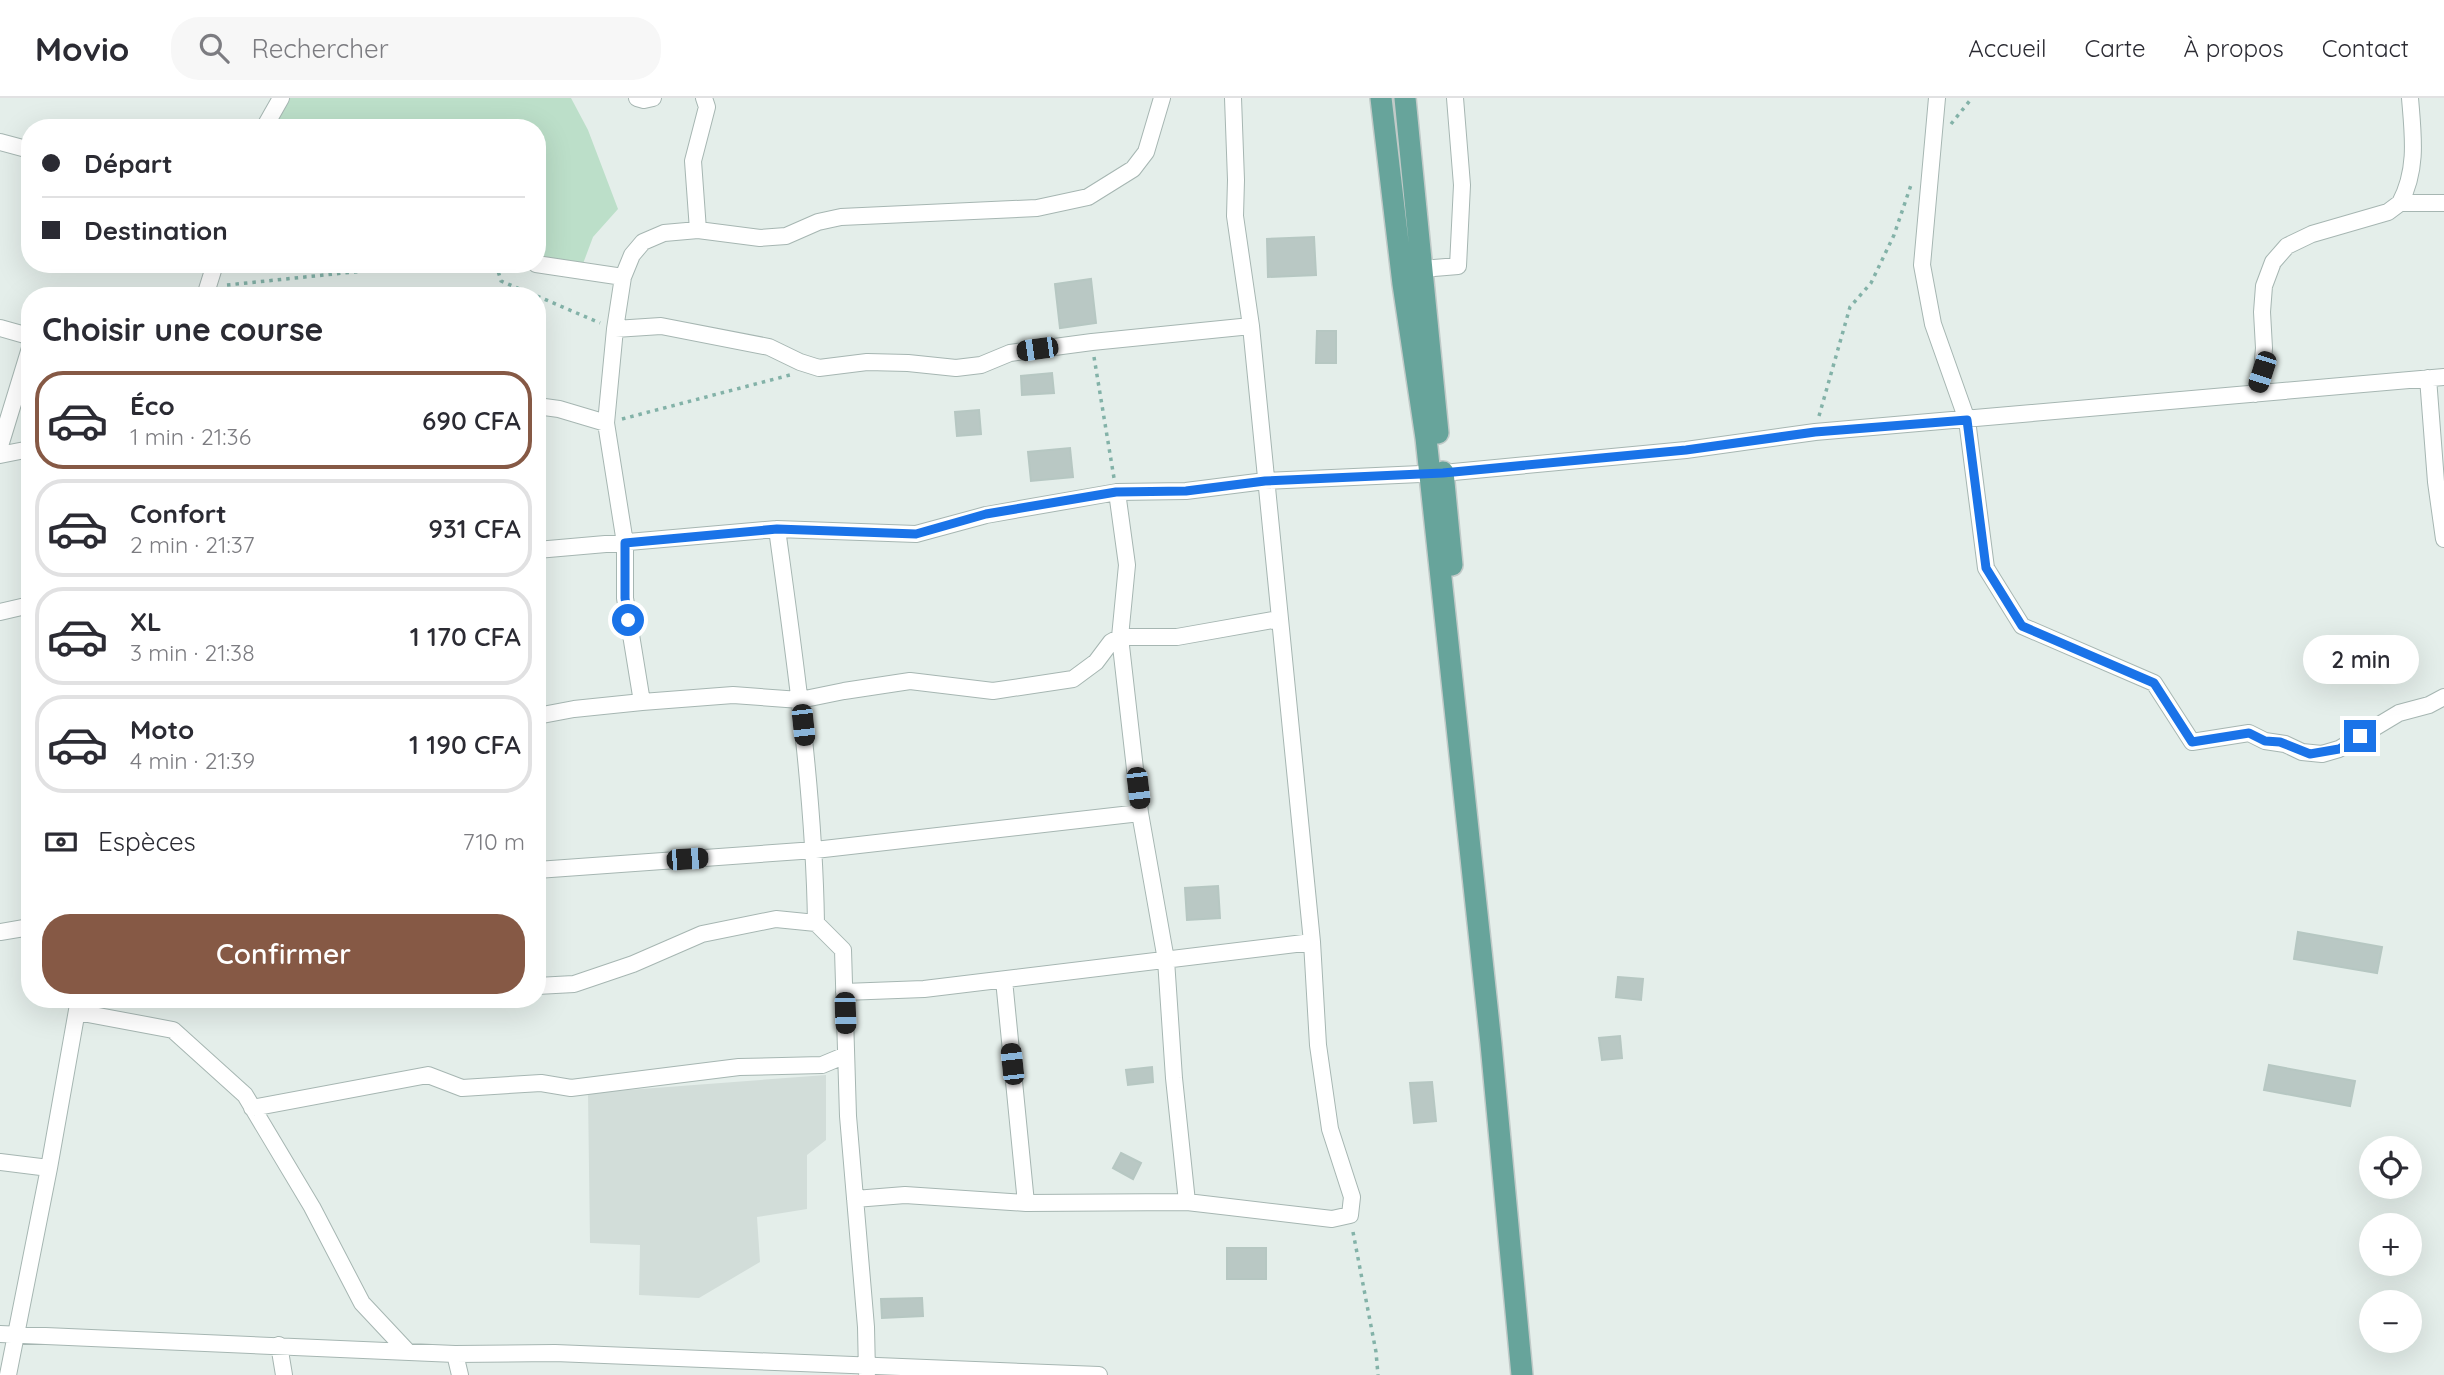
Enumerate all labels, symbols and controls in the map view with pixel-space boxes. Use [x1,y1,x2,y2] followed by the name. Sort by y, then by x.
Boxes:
[171,17,661,80] search box
[35,28,129,69] text: Movio
[195,29,233,67] icon: search
[251,32,389,65] text: Rechercher
[1968,33,2047,63] text: Accueil
[2085,33,2146,63] text: Carte
[2184,33,2284,63] text: À propos
[2322,33,2409,63] text: Contact
[84,147,173,180] text: Départ
[84,214,228,247] text: Destination
[42,309,323,349] text: Choisir une course
[1015,336,1060,362] car
[2246,349,2279,395] car
[46,389,109,452] icon: car
[130,389,175,422] text: Éco
[422,404,521,437] text: 690 CFA
[130,422,251,451] text: 1 min · 21:36
[46,497,109,560] icon: car
[130,497,227,530] text: Confort
[428,512,521,545] text: 931 CFA
[130,530,255,559] text: 2 min · 21:37
[612,604,644,636] route start
[46,605,109,668] icon: car
[130,605,162,638] text: XL
[410,620,521,653] text: 1 170 CFA
[2302,634,2418,684] callout: 2 min
[130,638,255,667] text: 3 min · 21:38
[2331,645,2391,674] text: 2 min
[791,703,816,747] car
[46,713,109,776] icon: car
[130,713,194,746] text: Moto
[2344,720,2376,752] route end
[409,728,521,761] text: 1 190 CFA
[130,746,255,775] text: 4 min · 21:39
[1126,766,1151,810] car
[42,823,80,861] icon: cash
[98,825,196,858] text: Espèces
[463,827,525,856] text: 710 m
[666,847,709,871] car
[42,914,525,994] button: Confirmer
[834,992,857,1034] car
[1000,1042,1025,1086] car
[2359,1136,2422,1353] map controls
[2359,1136,2422,1199] button: locate
[2359,1213,2422,1276] button: +
[2359,1290,2422,1353] button: −

